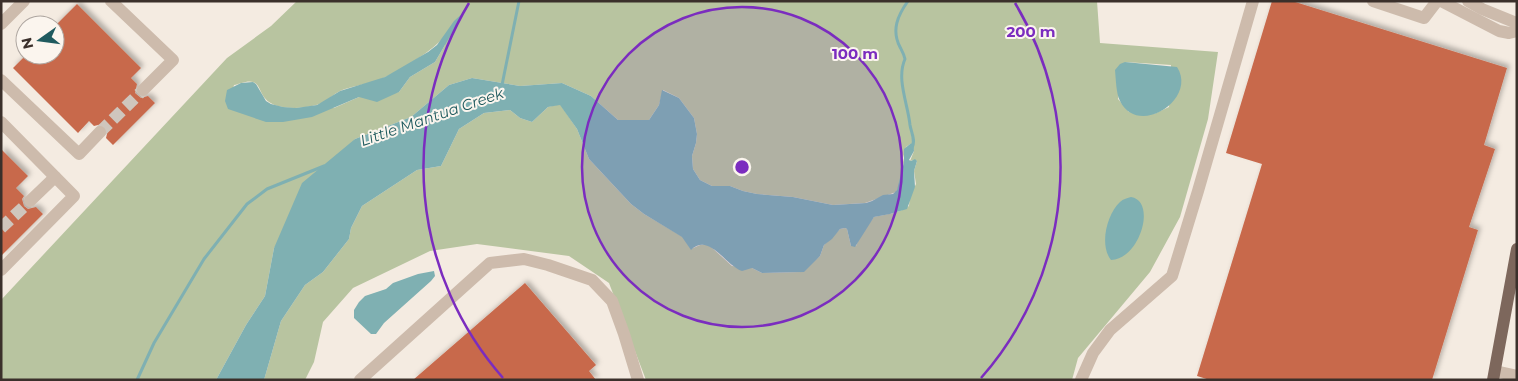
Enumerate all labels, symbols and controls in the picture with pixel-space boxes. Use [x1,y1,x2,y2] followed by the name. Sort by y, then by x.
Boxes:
[15,15,65,65] north arrow
[1006,22,1056,41] text: 200 m
[17,35,37,51] text: N
[832,44,878,63] text: 100 m
[358,83,507,150] water label: Little Mantua Creek
[733,158,751,176] centre of rings

